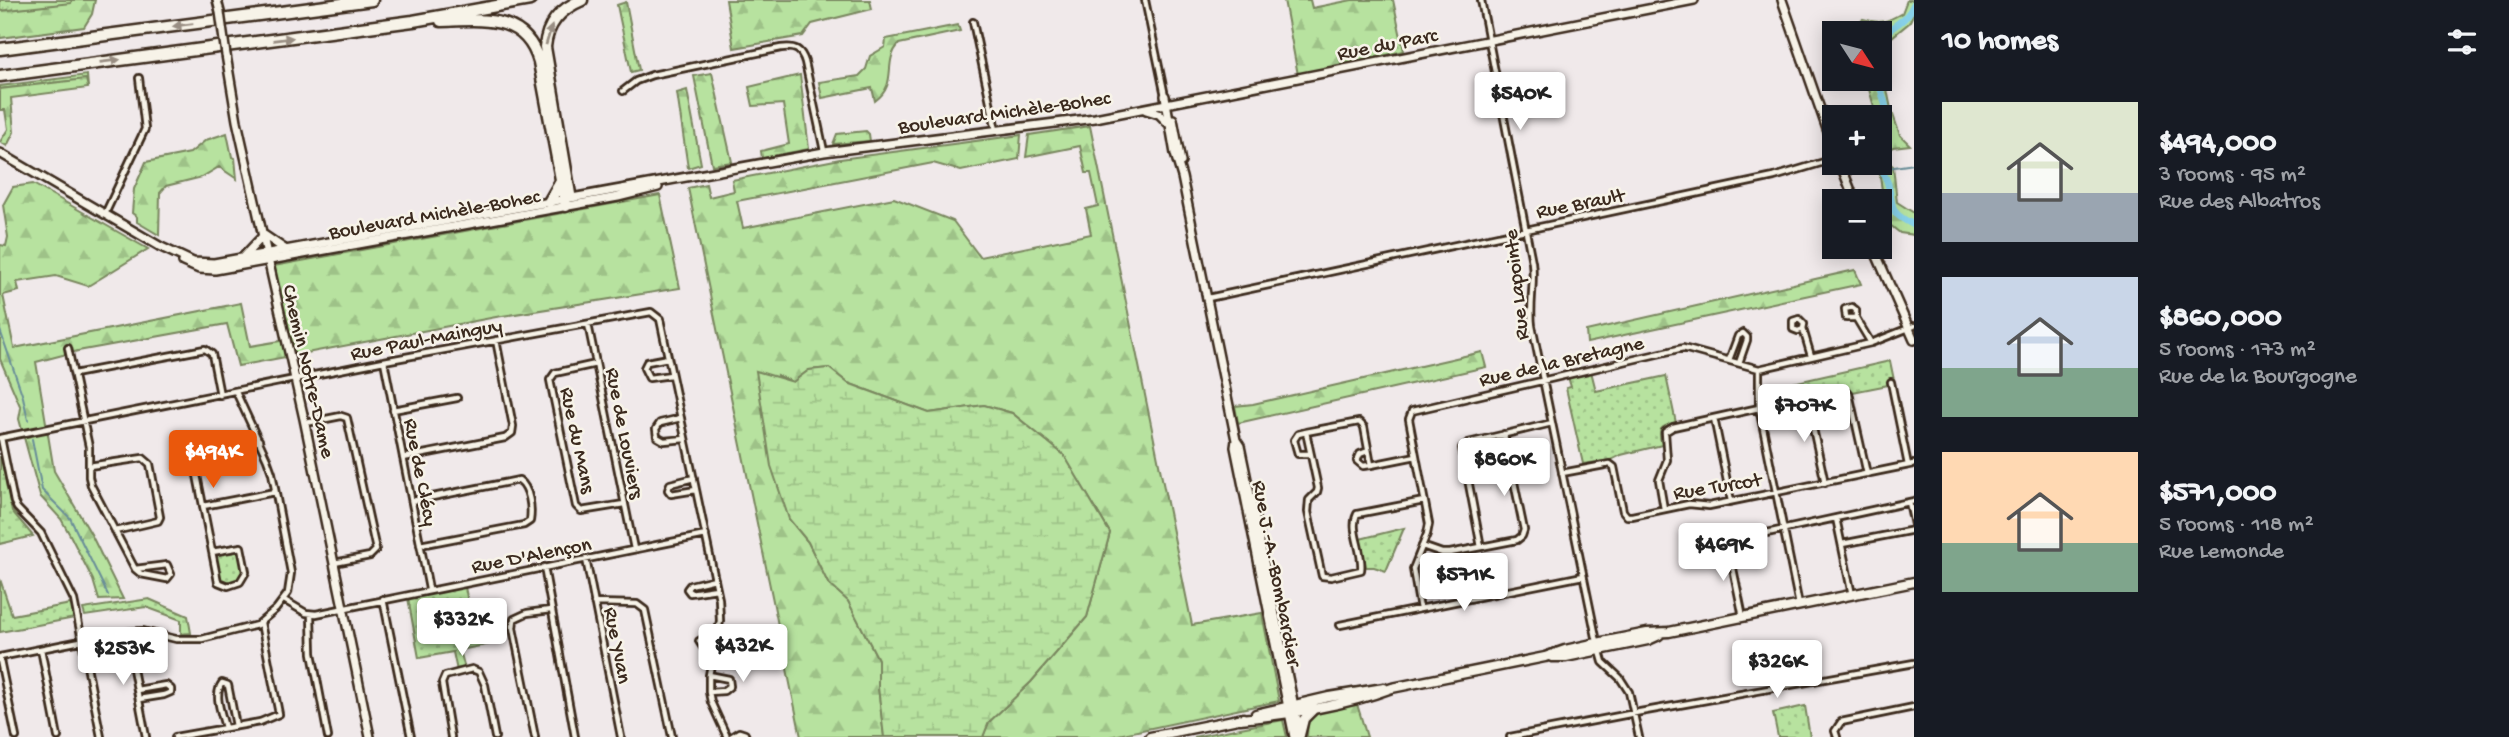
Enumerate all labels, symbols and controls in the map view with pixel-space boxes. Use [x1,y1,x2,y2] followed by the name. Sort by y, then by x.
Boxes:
[172,20,194,31] one-way arrow
[1822,21,1892,91] north arrow
[1822,21,1892,259] map controls
[2443,23,2481,61] icon: filters
[544,24,554,45] one-way arrow
[1335,24,1441,68] street label: Rue du Parc
[1942,25,2058,60] text: 10 homes
[272,34,294,45] one-way arrow
[99,56,121,67] one-way arrow
[1471,72,1569,132] pin: $540K
[1490,81,1550,108] text: $540K
[896,87,1113,142] street label: Boulevard Michèle-Bohec
[1822,105,1892,175] button: +
[2159,127,2276,162] text: $494,000
[1998,130,2082,214] icon: home
[2159,162,2306,189] text: 3 rooms · 95 m²
[1534,184,1629,226] street label: Rue Brault
[326,185,543,248] street label: Boulevard Michèle-Bohec
[1822,189,1892,259] button: −
[2159,189,2320,216] text: Rue des Albatros
[1500,227,1537,341] street label: Rue Lapointe
[274,283,339,462] street label: Chemin Notre-Dame
[2159,302,2282,337] text: $860,000
[1998,305,2082,389] icon: home
[349,314,505,368] street label: Rue Paul-Mainguy
[1477,332,1648,394] street label: Rue de la Bretagne
[2159,337,2316,364] text: 5 rooms · 173 m²
[2159,364,2357,391] text: Rue de la Bourgogne
[598,366,648,503] street label: Rue de Louviers
[1755,384,1853,444] pin: $707K
[552,385,599,497] street label: Rue du Mans
[1774,393,1834,420] text: $707K
[396,417,441,529] street label: Rue de Clécy
[164,430,262,490] pin: $494K
[1455,438,1553,498] pin: $860K
[185,439,241,466] text: $494K
[1474,447,1534,474] text: $860K
[1672,469,1766,508] street label: Rue Turcot
[2159,477,2277,512] text: $571,000
[1244,479,1305,670] street label: Rue J.-A.-Bombardier
[1998,480,2082,564] icon: home
[2159,512,2314,539] text: 5 rooms · 118 m²
[1674,524,1772,583] pin: $469K
[1694,532,1752,559] text: $469K
[470,534,594,581] street label: Rue D'Alençon
[2159,539,2284,566] text: Rue Lemonde
[1415,554,1513,613] pin: $571K
[1436,562,1492,589] text: $571K
[413,598,511,658] pin: $332K
[596,605,635,686] street label: Rue Yvan
[433,607,491,634] text: $332K
[694,624,792,684] pin: $432K
[74,628,172,687] pin: $253K
[714,633,772,660] text: $432K
[94,636,152,663] text: $253K
[1728,640,1826,700] pin: $326K
[1748,649,1806,676] text: $326K

